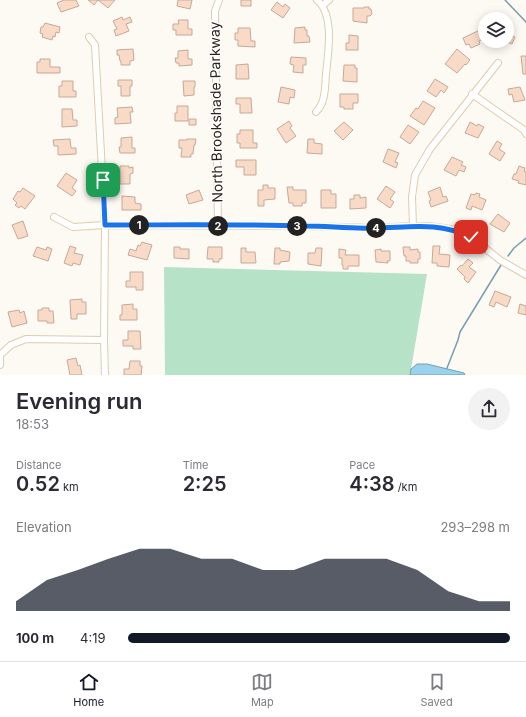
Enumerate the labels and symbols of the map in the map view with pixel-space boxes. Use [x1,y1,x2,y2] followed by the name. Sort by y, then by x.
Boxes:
[205,21,226,203] street label: North Brookshade Parkway
[86,163,120,197] pin
[129,215,149,235] pin: 1
[208,216,228,236] pin: 2
[287,216,307,236] pin: 3
[366,218,386,238] pin: 4
[454,220,488,254] pin

